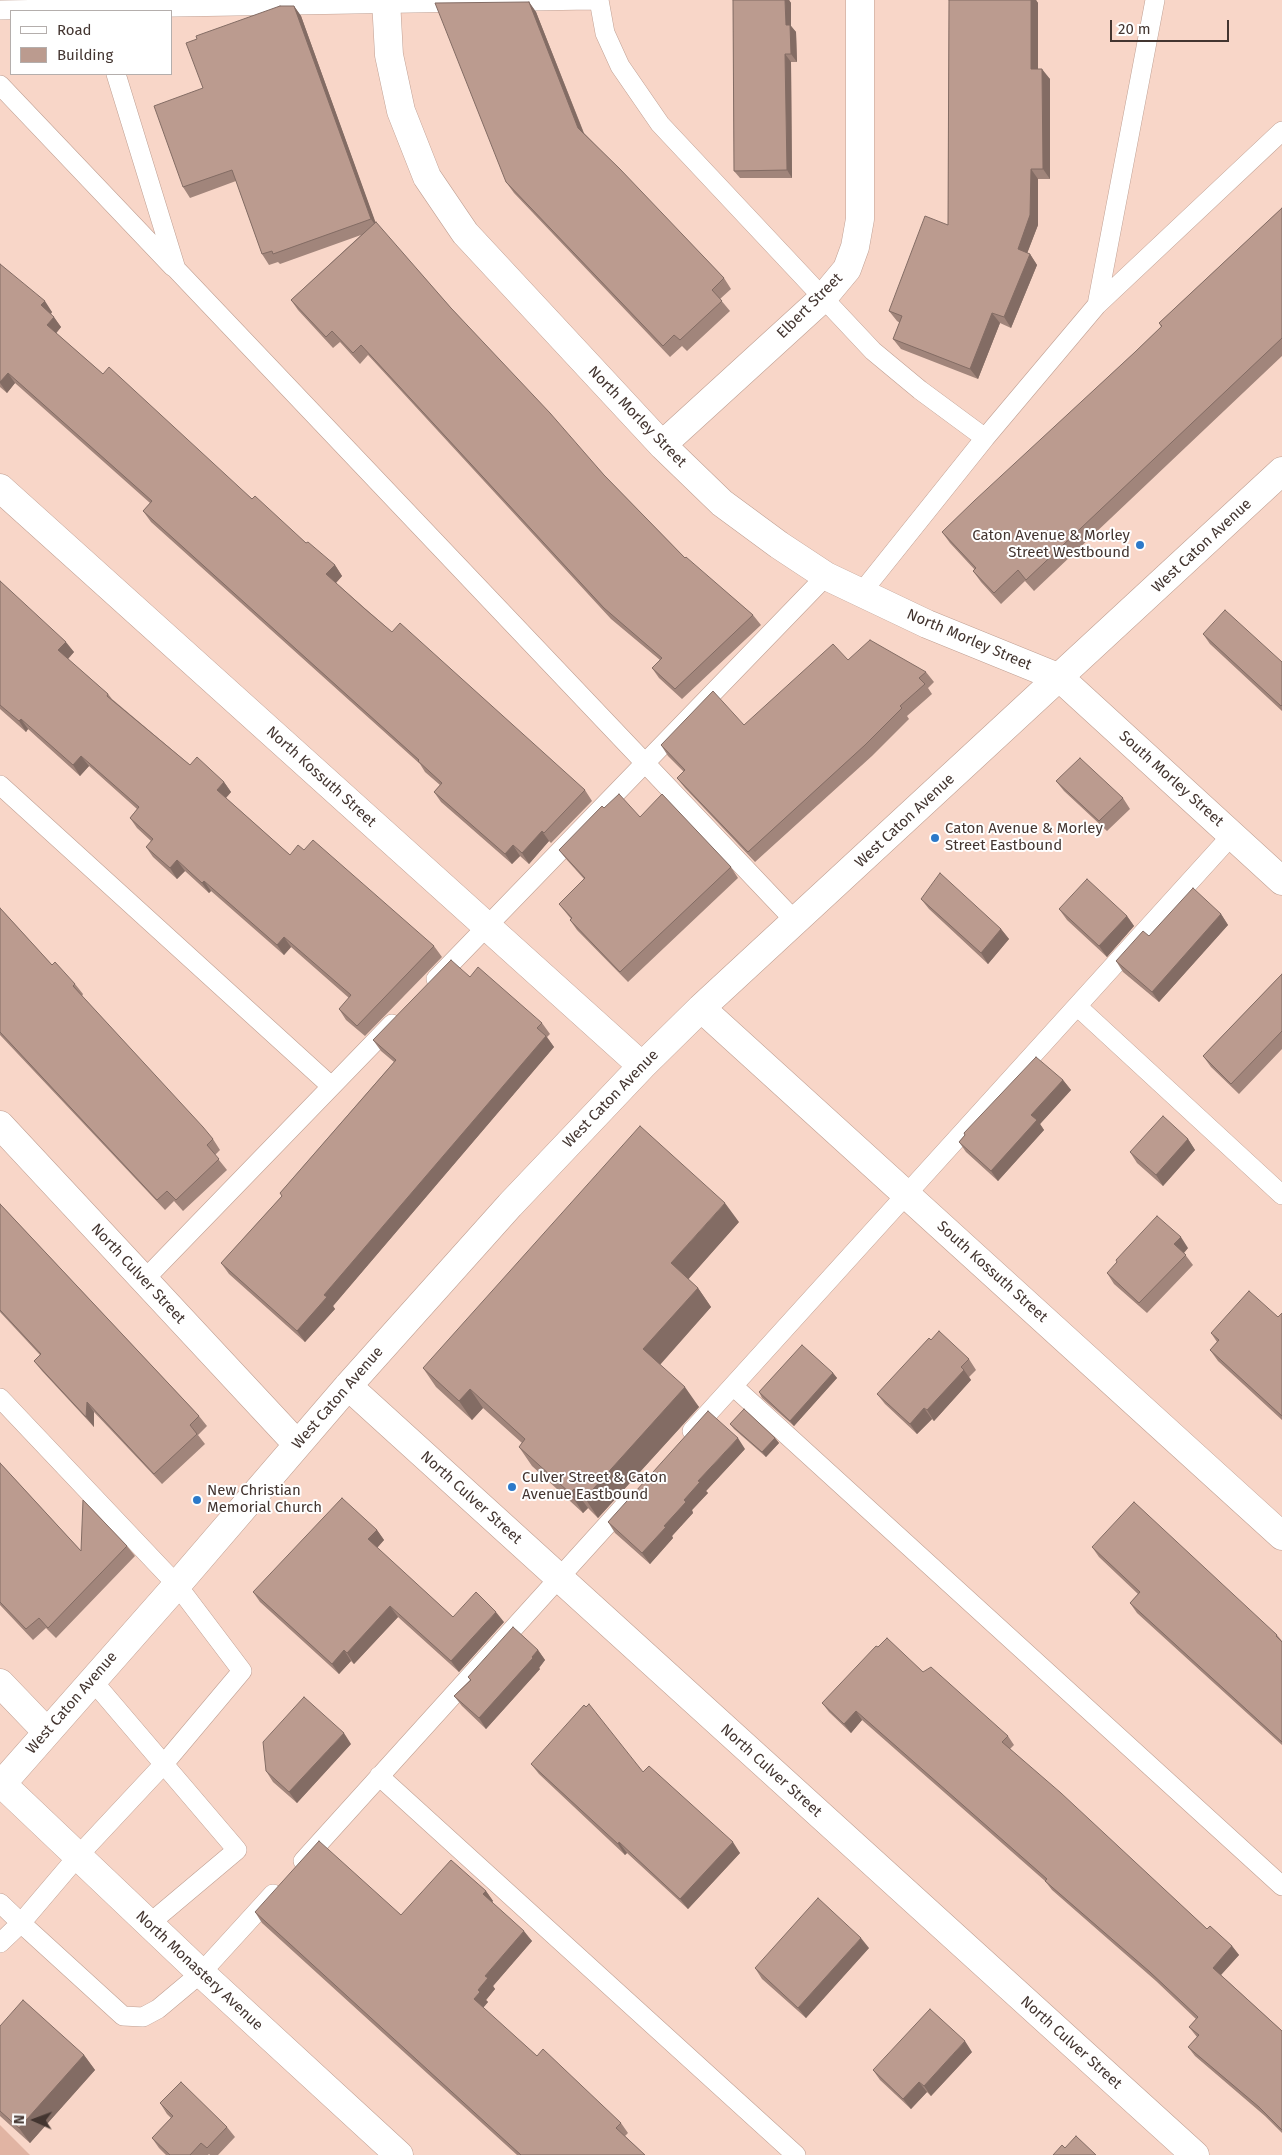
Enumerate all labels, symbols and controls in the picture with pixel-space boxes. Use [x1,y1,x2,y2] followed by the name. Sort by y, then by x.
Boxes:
[10,10,172,75] legend
[1112,10,1231,42] scale bar
[1118,20,1151,38] text: 20 m
[57,21,92,39] text: Road
[57,46,113,64] text: Building
[773,269,847,343] street label: Elbert Street
[584,363,690,471] street label: North Morley Street
[1148,495,1256,597] street label: West Caton Avenue
[972,527,1130,562] place label: Caton Avenue & Morley Street Westbound
[1134,539,1146,551] marker: Caton Avenue & Morley Street Westbound
[904,606,1034,674] street label: North Morley Street
[262,723,380,831] street label: North Kossuth Street
[1115,727,1227,831] street label: South Morley Street
[851,770,959,872] street label: West Caton Avenue
[945,820,1103,855] place label: Caton Avenue & Morley Street Eastbound
[929,832,941,844] marker: Caton Avenue & Morley Street Eastbound
[559,1046,663,1152] street label: West Caton Avenue
[933,1218,1051,1326] street label: South Kossuth Street
[87,1220,189,1328] street label: North Culver Street
[289,1343,387,1453] street label: West Caton Avenue
[417,1448,525,1548] street label: North Culver Street
[522,1469,667,1504] place label: Culver Street & Caton Avenue Eastbound
[506,1481,518,1493] marker: Culver Street & Caton Avenue Eastbound
[207,1482,322,1517] place label: New Christian Memorial Church
[191,1494,203,1506] marker: New Christian Memorial Church
[23,1648,121,1758] street label: West Caton Avenue
[717,1721,825,1821] street label: North Culver Street
[132,1907,266,2035] street label: North Monastery Avenue
[1017,1993,1125,2093] street label: North Culver Street
[10,2095,60,2145] north arrow
[11,2115,28,2124] text: N

